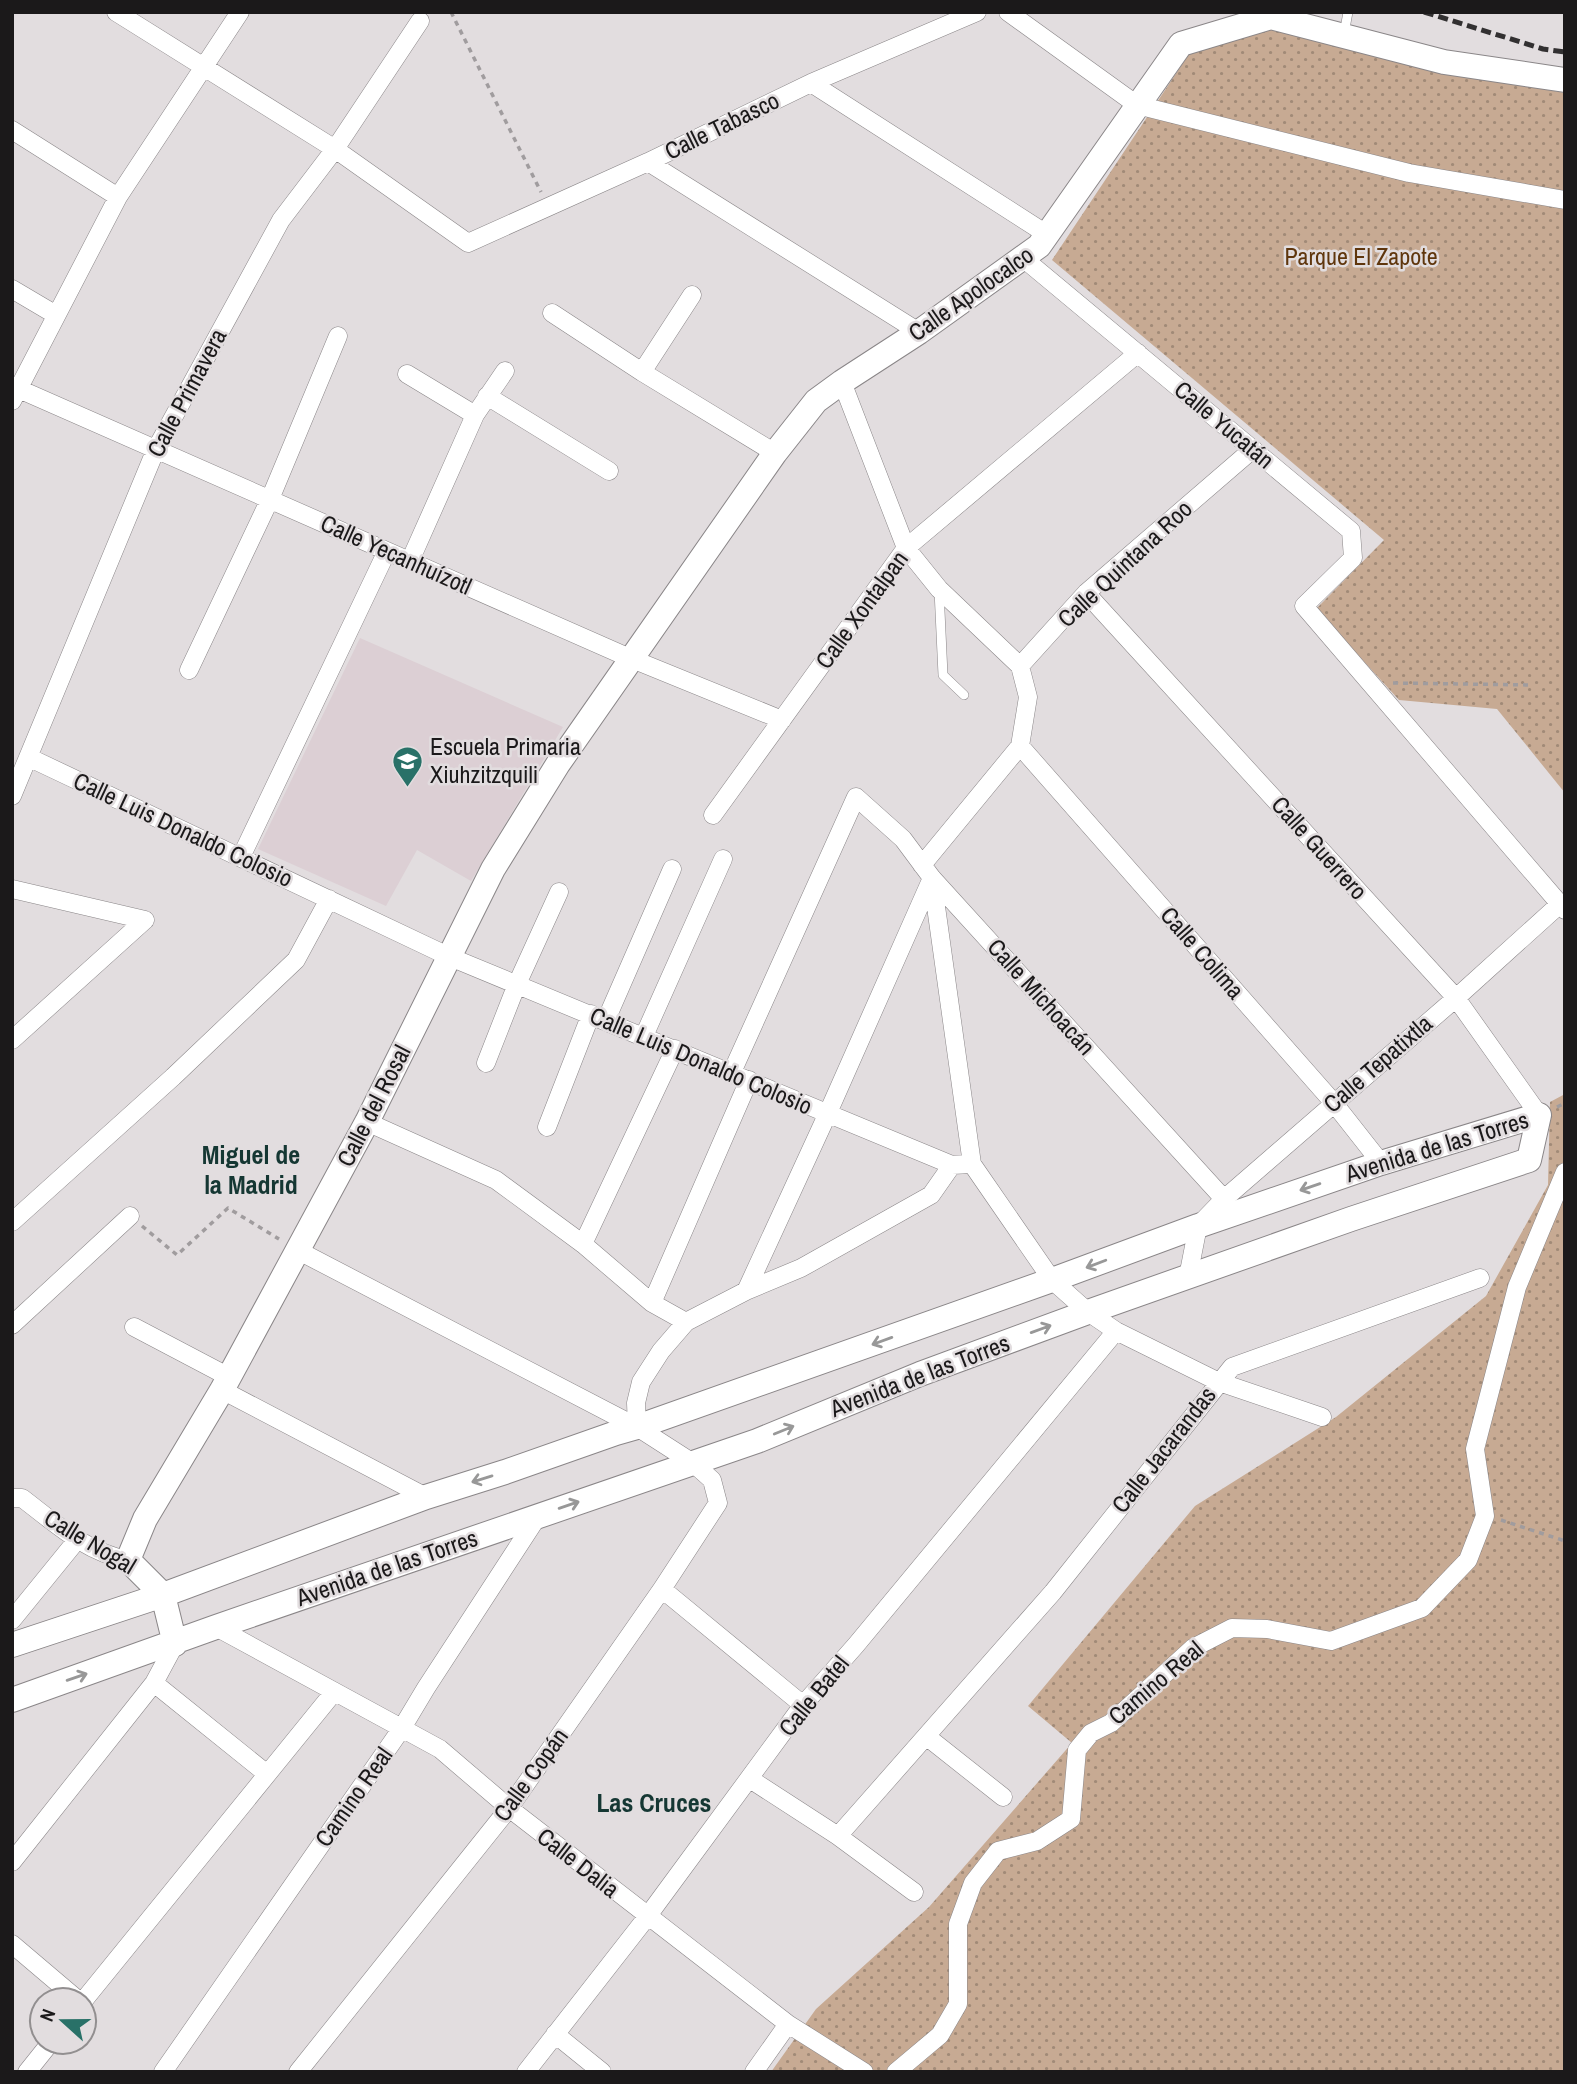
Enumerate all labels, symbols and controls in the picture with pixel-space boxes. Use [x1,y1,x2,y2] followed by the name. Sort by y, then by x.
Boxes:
[659,84,784,167] street label: Calle Tabasco
[902,238,1039,348] street label: Calle Apolocalco
[1284,240,1438,272] park label: Parque El Zapote
[139,323,233,462] street label: Calle Primavera
[1168,373,1281,475] street label: Calle Yucatán
[1050,493,1198,634] street label: Calle Quintana Roo
[316,506,477,602] street label: Calle Yecanhuízotl
[808,544,915,675] street label: Calle Xontalpan
[430,730,581,790] place label: Escuela Primaria Xiuhzitzquili
[390,744,424,788] school or university icon: Escuela Primaria Xiuhzitzquili
[69,764,298,894] street label: Calle Luis Donaldo Colosio
[1265,789,1375,906] street label: Calle Guerrero
[1154,899,1252,1005] street label: Calle Colima
[981,931,1103,1062] street label: Calle Michoacán
[585,999,817,1121] street label: Calle Luis Donaldo Colosio
[1316,1007,1439,1119] street label: Calle Tepatixtla
[329,1039,417,1172] street label: Calle del Rosal
[1340,1103,1532,1189] street label: Avenida de las Torres
[202,1137,300,1202] district label: Miguel de la Madrid
[1299,1181,1321,1194] one-way arrow
[1086,1258,1107,1271] one-way arrow
[1030,1322,1051,1334] one-way arrow
[824,1326,1014,1424] street label: Avenida de las Torres
[871,1336,893,1348] one-way arrow
[1104,1380,1223,1519] street label: Calle Jacarandas
[772,1423,794,1436] one-way arrow
[471,1474,493,1487] one-way arrow
[558,1498,580,1511] one-way arrow
[39,1501,142,1581] street label: Calle Nogal
[291,1521,482,1613] street label: Avenida de las Torres
[1101,1633,1210,1731] street label: Camino Real
[771,1648,856,1742] street label: Calle Batel
[65,1670,87,1682] one-way arrow
[485,1721,575,1828] street label: Calle Copán
[307,1740,399,1853] street label: Camino Real
[597,1785,711,1820] district label: Las Cruces
[531,1820,626,1904] street label: Calle Dalia
[28,1986,98,2056] north arrow
[33,2005,61,2025] text: N

